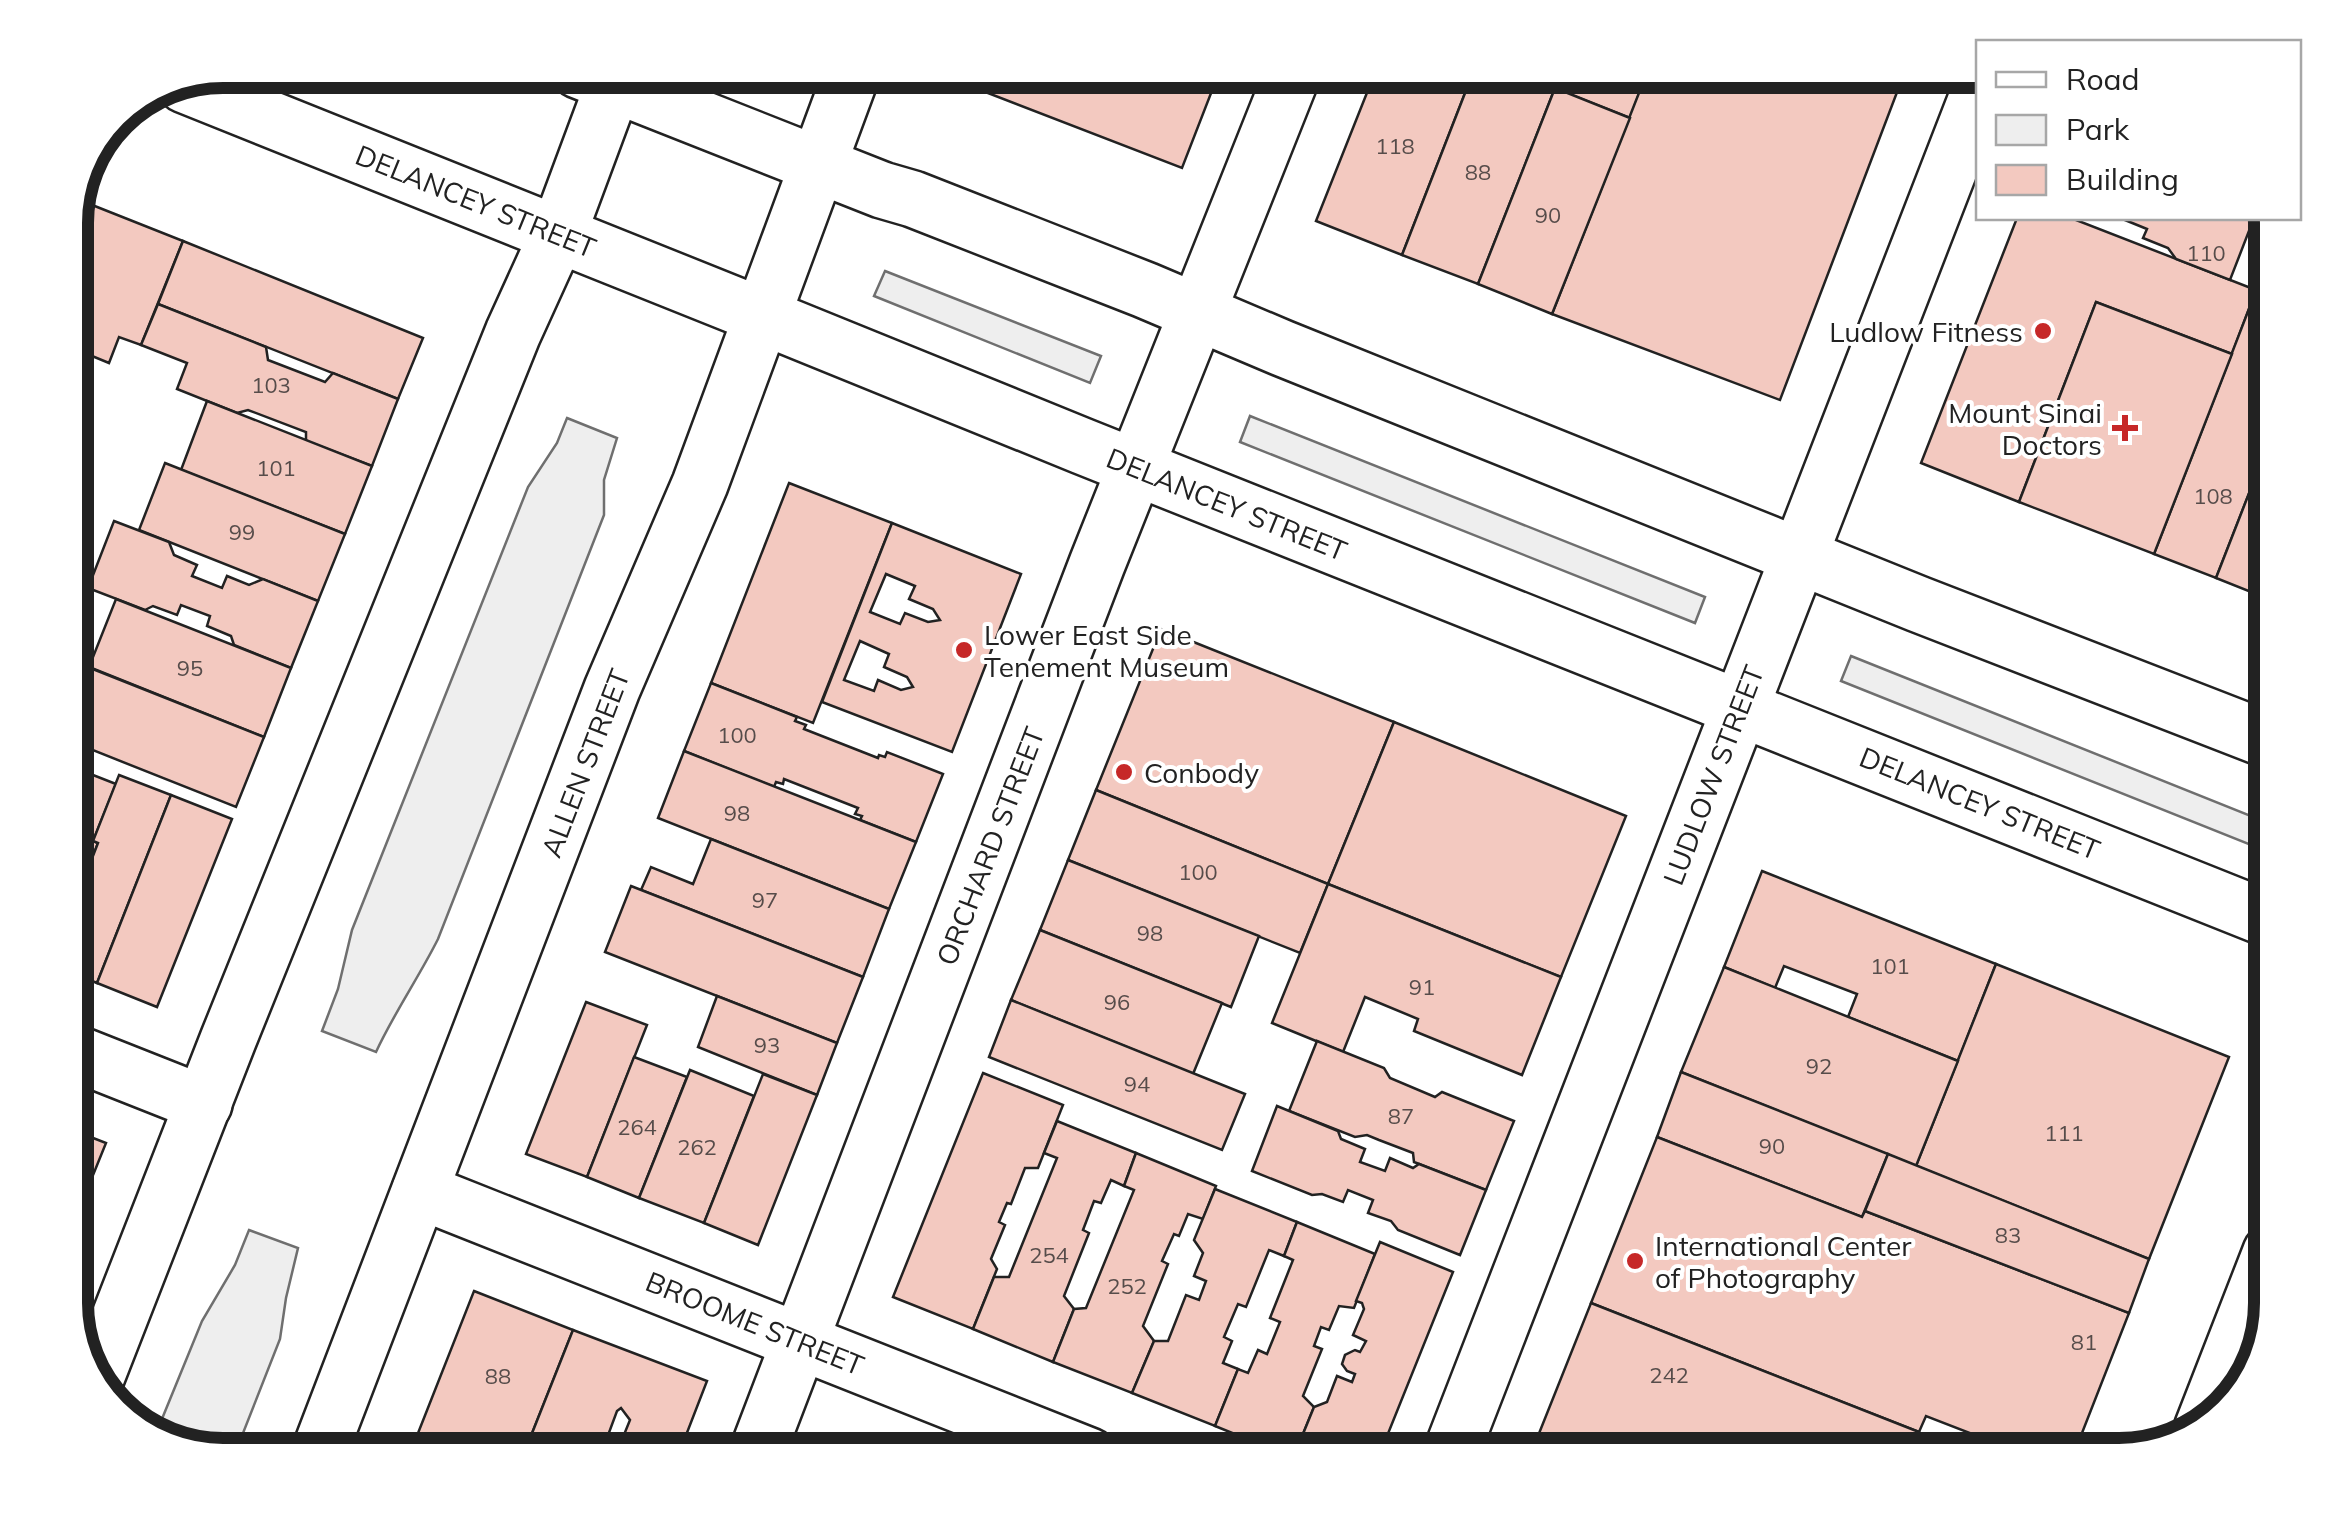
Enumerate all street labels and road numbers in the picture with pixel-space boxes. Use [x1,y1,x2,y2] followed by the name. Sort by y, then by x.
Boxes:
[351,137,601,265] street label: DELANCEY STREET
[1102,440,1352,568] street label: DELANCEY STREET
[1655,660,1771,890] street label: LUDLOW STREET
[533,664,637,862] street label: ALLEN STREET
[928,722,1052,970] street label: ORCHARD STREET
[1855,739,2105,867] street label: DELANCEY STREET
[641,1263,869,1383] street label: BROOME STREET

